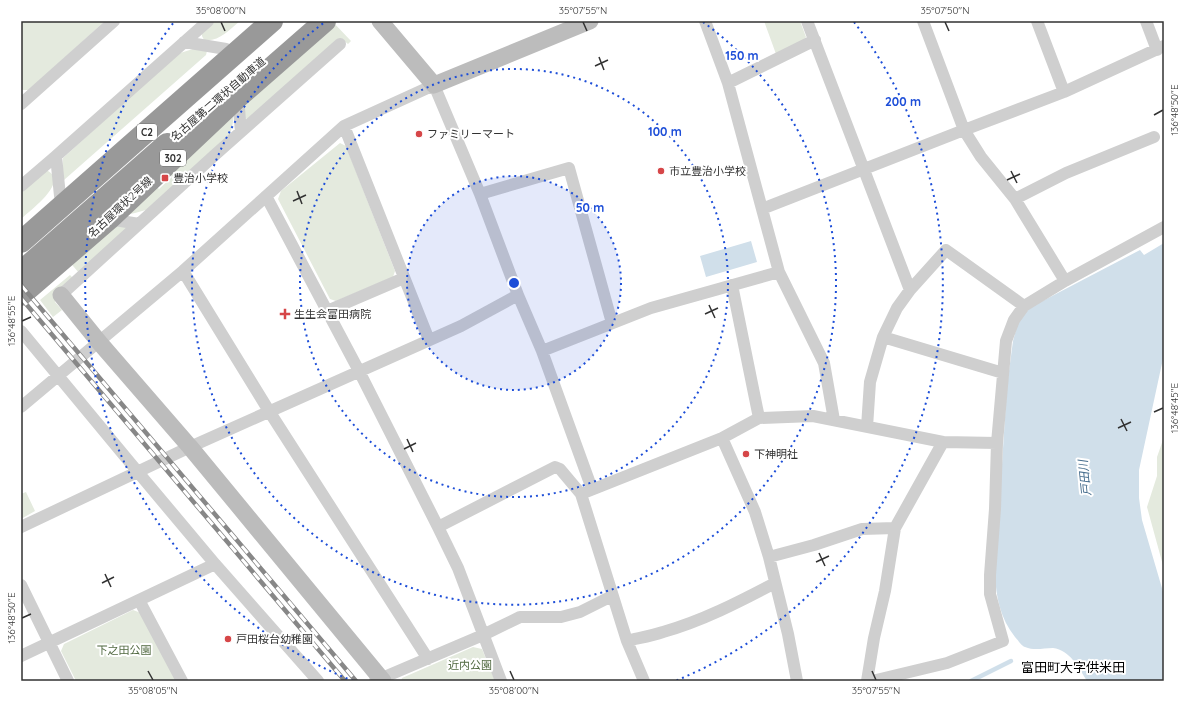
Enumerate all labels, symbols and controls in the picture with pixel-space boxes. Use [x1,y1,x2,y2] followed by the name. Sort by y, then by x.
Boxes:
[196,4,246,17] text: 35°08'00"N
[559,4,607,17] text: 35°07'55"N
[921,4,969,17] text: 35°07'50"N
[725,48,759,63] text: 150 m
[168,54,268,144] street label: 名古屋第二環状自動車道
[1168,84,1181,136] text: 136°48'50"E
[885,94,921,109] text: 200 m
[137,124,157,140] road number: C2
[648,124,682,139] text: 100 m
[427,127,515,141] place label: ファミリーマート
[414,129,424,139] marker: ファミリーマート
[160,150,186,166] road number: 302
[669,164,746,178] place label: 市立豊治小学校
[656,166,666,176] marker: 市立豊治小学校
[173,171,228,185] place label: 豊治小学校
[160,173,170,183] marker: 豊治小学校
[85,174,155,240] street label: 名古屋環状2号線
[576,200,604,215] text: 50 m
[507,276,521,290] centre of rings
[5,295,18,346] text: 136°48'55"E
[294,307,371,321] place label: 生生会富田病院
[279,308,291,320] marker: 生生会富田病院
[1168,382,1181,433] text: 136°48'45"E
[754,447,798,461] place label: 下神明社
[741,449,751,459] marker: 下神明社
[1075,457,1094,497] water label: 戸田川
[5,592,18,644] text: 136°48'50"E
[236,632,313,646] place label: 戸田桜台幼稚園
[223,634,233,644] marker: 戸田桜台幼稚園
[97,643,152,657] park label: 下之田公園
[448,658,492,672] park label: 近内公園
[1021,659,1125,675] district label: 富田町大字供米田
[128,684,178,697] text: 35°08'05"N
[489,684,539,697] text: 35°08'00"N
[852,684,900,697] text: 35°07'55"N

